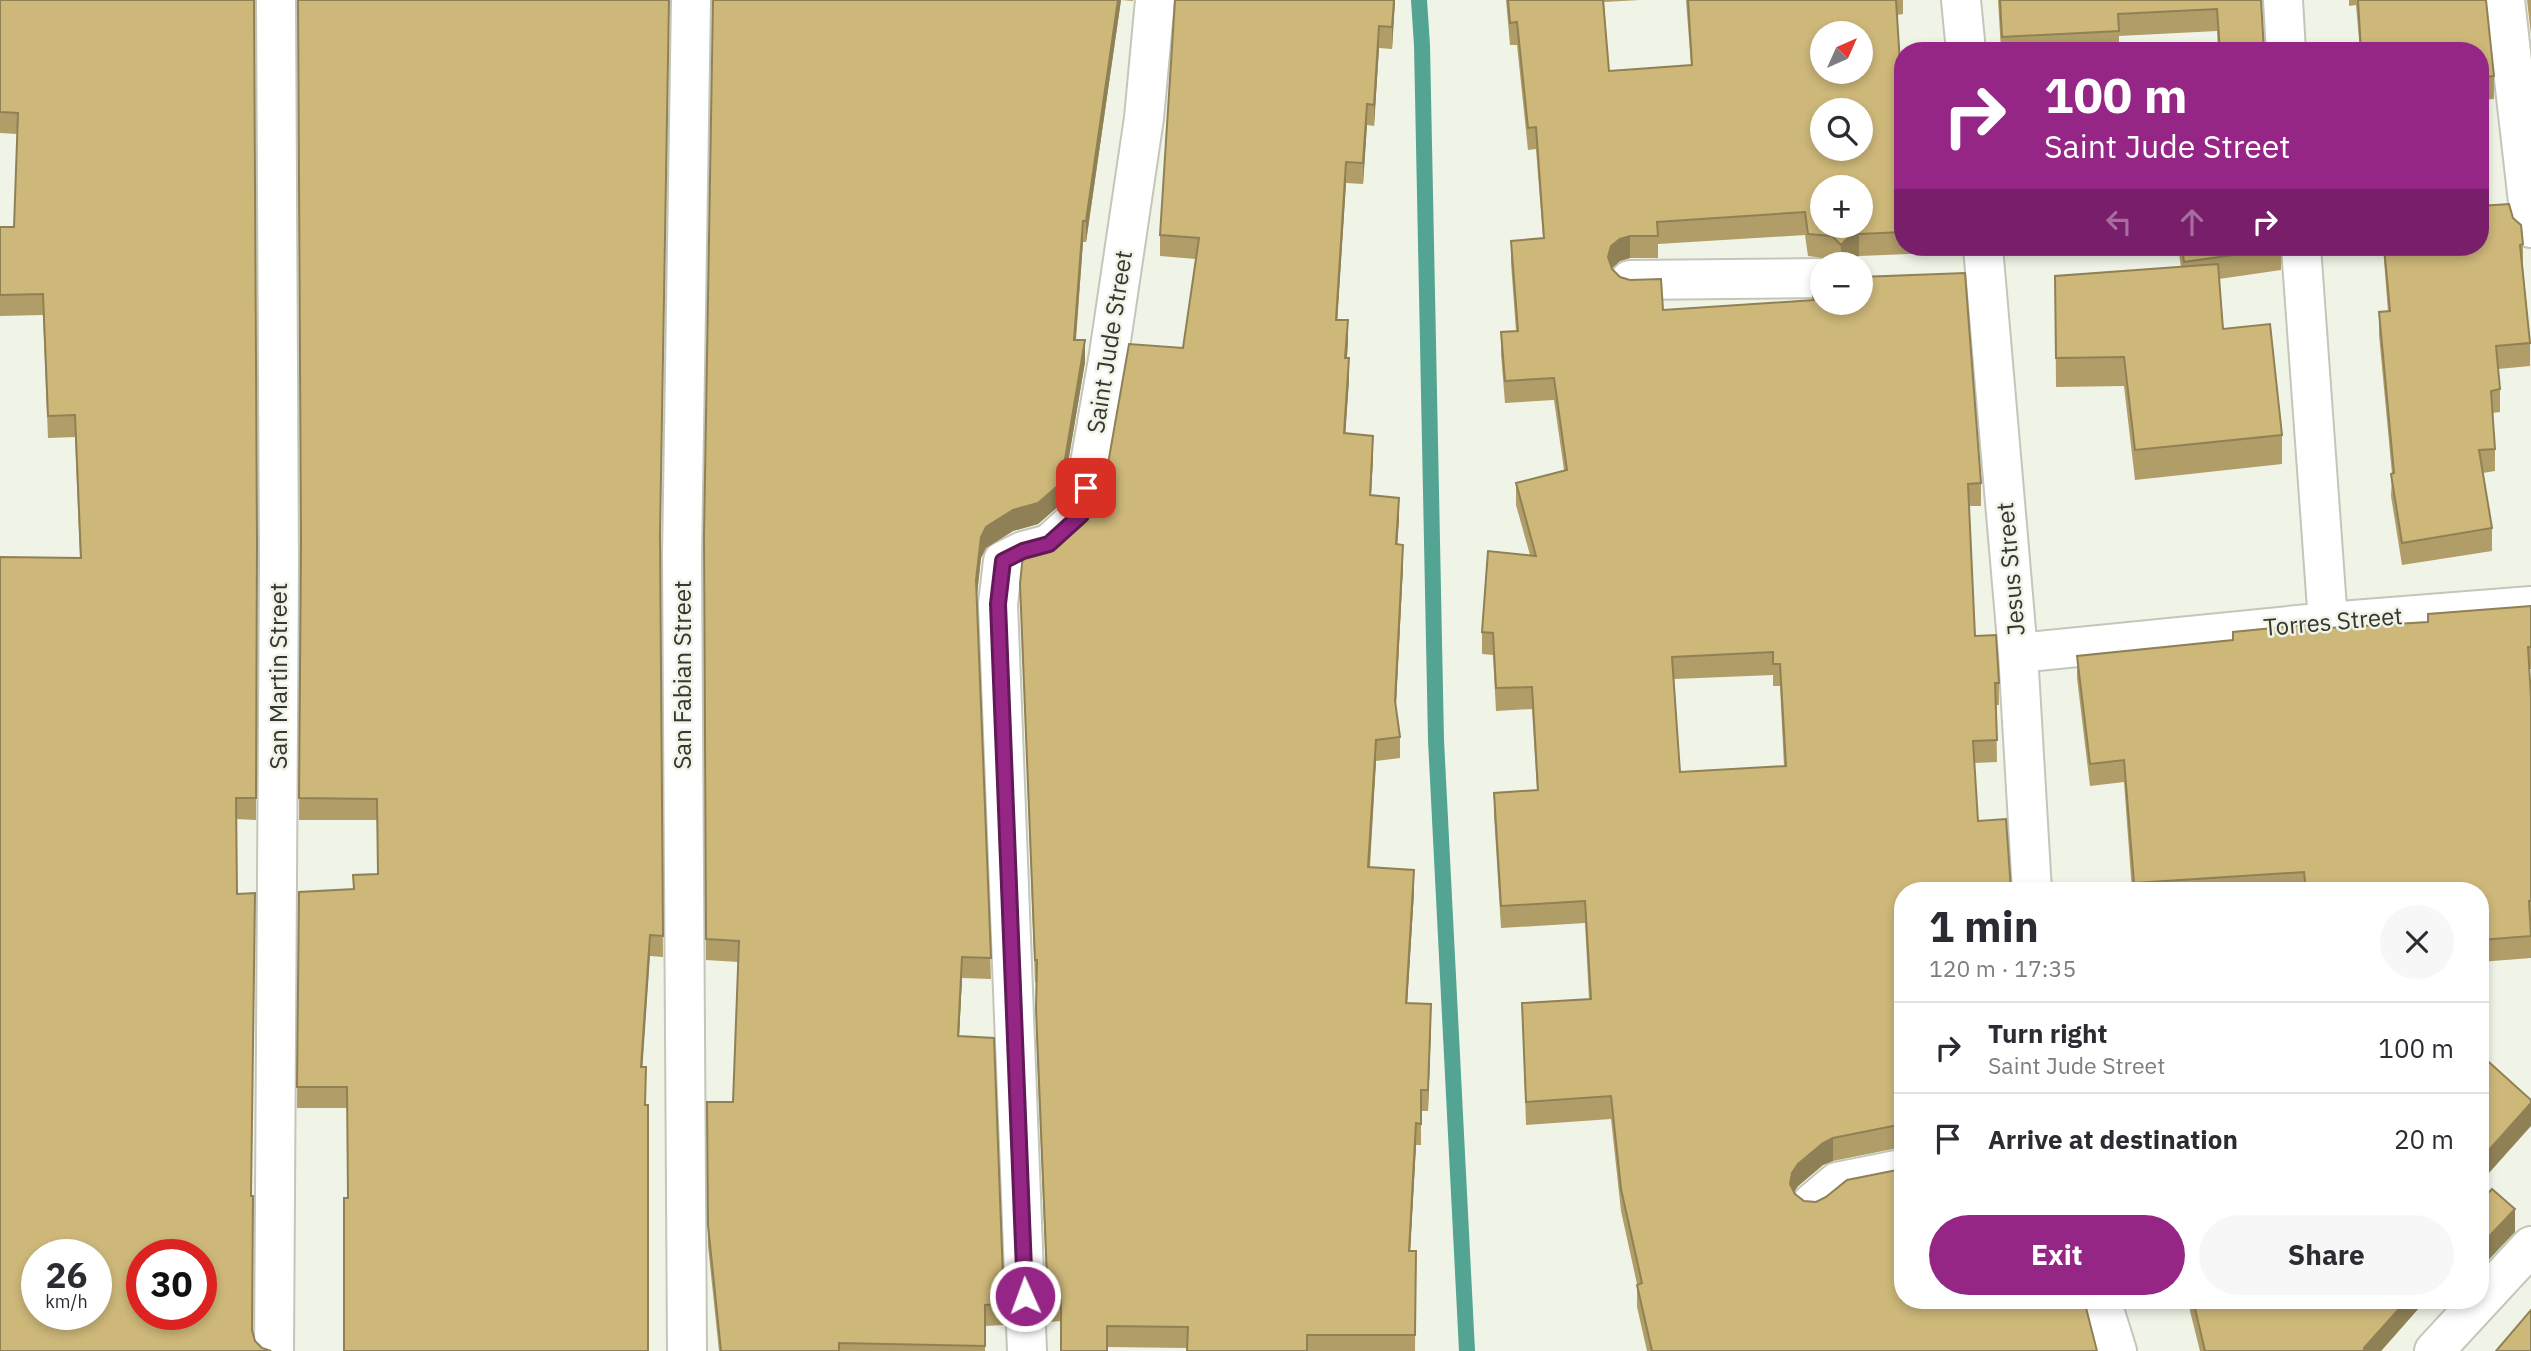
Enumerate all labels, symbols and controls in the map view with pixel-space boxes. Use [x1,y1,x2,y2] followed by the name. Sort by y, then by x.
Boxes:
[1810,21,1872,84] north arrow
[1810,21,1873,315] map controls
[2044,63,2188,126] text: 100 m
[1929,70,2020,161] icon: right
[1810,98,1873,161] button: search
[2044,125,2291,167] text: Saint Jude Street
[1810,175,1873,238] button: +
[2100,203,2138,241] icon: left
[2173,203,2211,241] icon: ahead
[2246,203,2284,241] icon: right
[1079,248,1139,436] street label: Saint Jude Street
[1810,252,1873,315] button: −
[1056,458,1116,518] pin
[1067,469,1105,507] icon: arrive
[1988,501,2032,637] street label: Jesus Street
[666,580,698,770] street label: San Fabian Street
[262,583,294,769] street label: San Martin Street
[2262,599,2404,643] street label: Torres Street
[1929,899,2039,954] text: 1 min
[2380,905,2454,979] button: close
[1929,953,2076,983] text: 120 m · 17:35
[1988,1016,2107,1050] text: Turn right
[1929,1029,1967,1067] icon: right
[2378,1031,2454,1065] text: 100 m
[1988,1050,2165,1080] text: Saint Jude Street
[1929,1120,1967,1158] icon: arrive
[1988,1122,2238,1156] text: Arrive at destination
[2394,1122,2454,1156] text: 20 m
[1929,1215,2185,1295] button: Exit
[2199,1215,2454,1295] button: Share
[126,1239,217,1330] speed limit sign: 30
[45,1252,88,1298] text: 26
[988,1259,1062,1333] position arrow
[45,1290,88,1313] text: km/h

